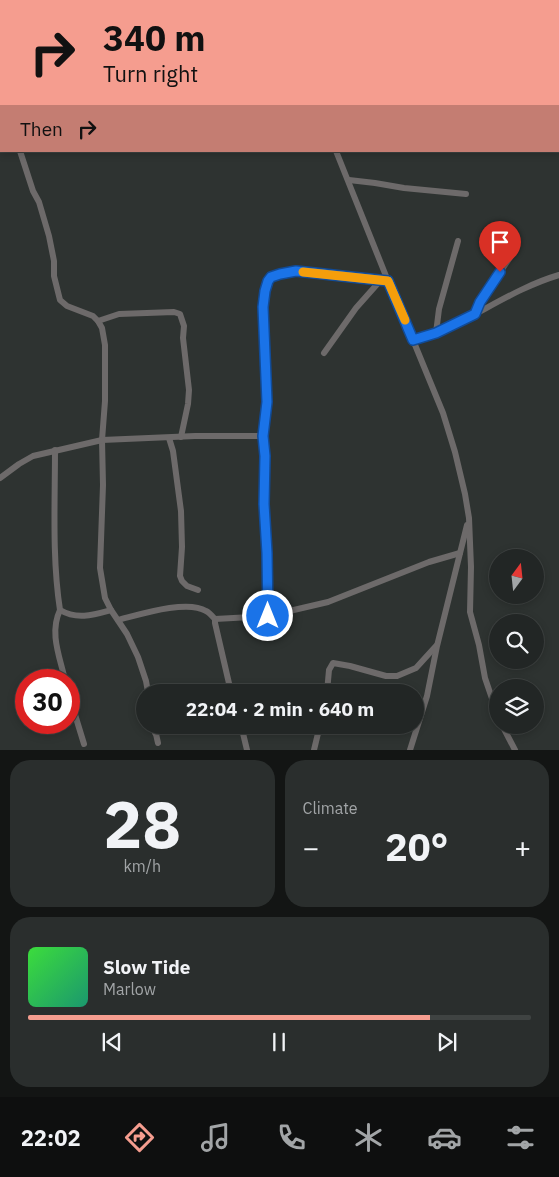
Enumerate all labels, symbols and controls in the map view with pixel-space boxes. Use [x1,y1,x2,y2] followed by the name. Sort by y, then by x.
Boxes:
[103,15,206,61] text: 340 m
[20,20,85,85] icon: right
[103,59,198,88] text: Turn right
[73,115,101,143] icon: right
[20,117,63,141] text: Then
[479,221,521,272] pin
[486,228,514,256] icon: arrive
[489,549,544,604] north arrow
[489,549,544,734] map controls
[241,589,293,641] position arrow
[489,614,544,669] button: search
[15,669,80,734] speed limit sign: 30
[489,679,544,734] button: layers
[186,697,374,721] text: 22:04 · 2 min · 640 m
[103,781,181,866] text: 28
[303,798,358,818] text: Climate
[385,822,448,871] text: 20°
[303,829,319,866] text: −
[514,829,531,866] text: +
[123,856,161,876] text: km/h
[103,955,190,979] text: Slow Tide
[103,979,156,999] text: Marlow
[98,1028,126,1056] icon: previous
[265,1028,293,1056] icon: pause
[433,1028,461,1056] icon: next
[122,1120,157,1155] icon: directions
[198,1120,233,1155] icon: music
[274,1120,309,1155] icon: phone
[351,1120,386,1155] icon: climate
[427,1120,462,1155] icon: car
[503,1120,538,1155] icon: filters
[21,1123,81,1152] text: 22:02

